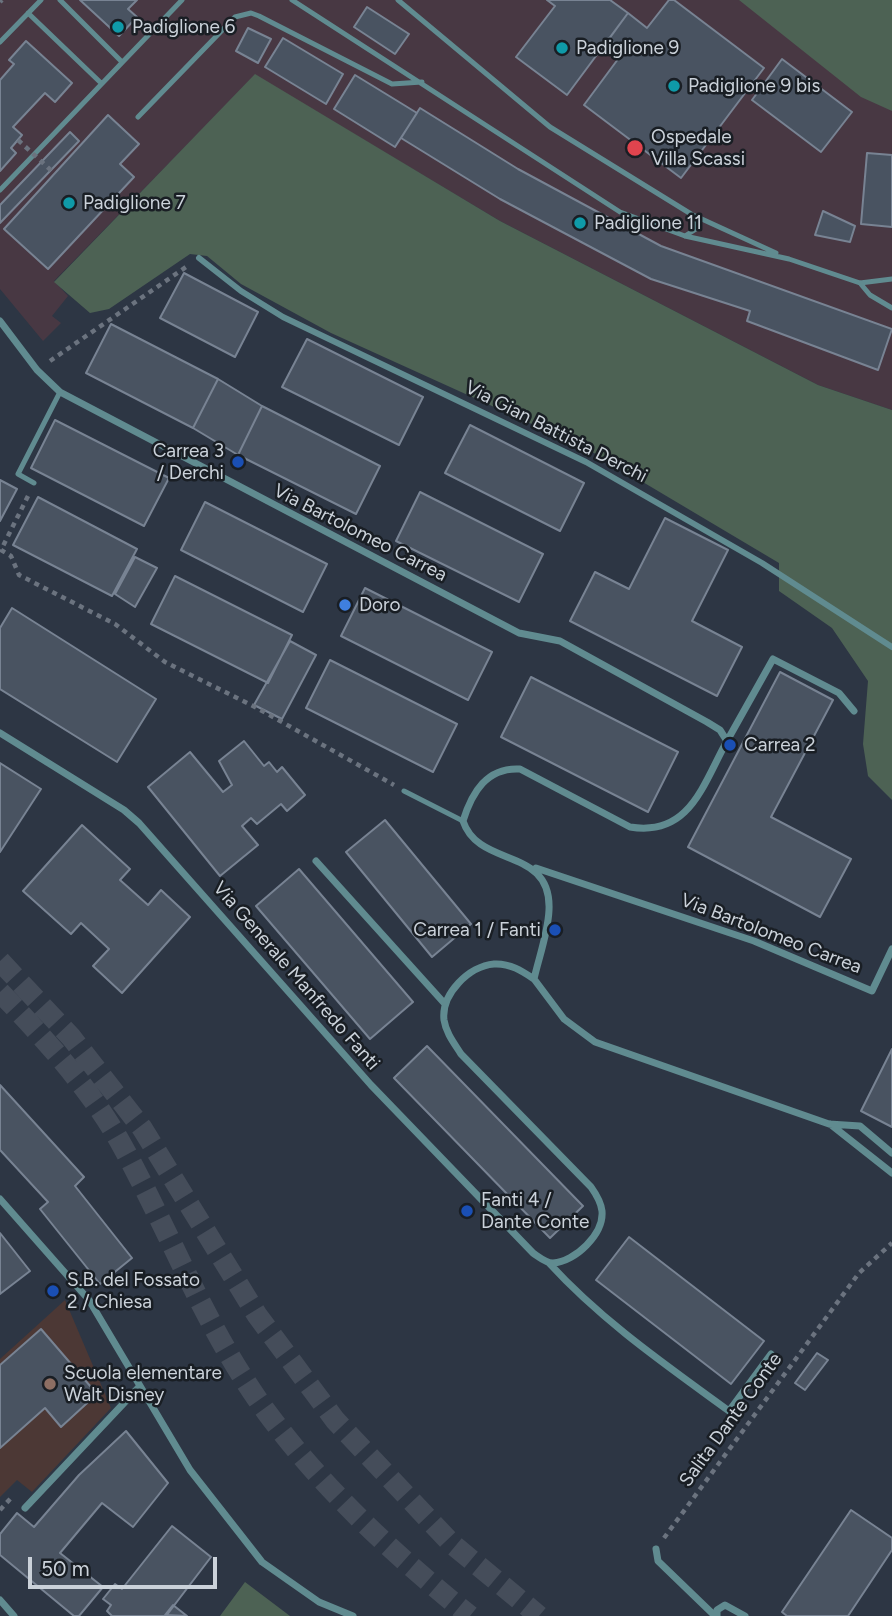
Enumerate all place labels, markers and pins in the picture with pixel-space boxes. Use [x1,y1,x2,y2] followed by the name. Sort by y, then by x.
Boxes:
[132,16,235,38] place label: Padiglione 6
[110,19,126,35] marker: Padiglione 6
[576,37,679,59] place label: Padiglione 9
[554,40,570,56] marker: Padiglione 9
[688,75,820,97] place label: Padiglione 9 bis
[666,78,682,94] marker: Padiglione 9 bis
[651,126,745,170] place label: Ospedale Villa Scassi
[625,138,645,158] marker: Ospedale Villa Scassi
[83,192,186,214] place label: Padiglione 7
[61,195,77,211] marker: Padiglione 7
[594,212,702,234] place label: Padiglione 11
[572,215,588,231] marker: Padiglione 11
[153,440,224,484] place label: Carrea 3 / Derchi
[230,454,246,470] marker: Carrea 3 / Derchi
[359,594,401,616] place label: Doro
[337,597,353,613] marker: Doro
[744,734,816,756] place label: Carrea 2
[722,737,738,753] marker: Carrea 2
[413,919,541,941] place label: Carrea 1 / Fanti
[547,922,563,938] marker: Carrea 1 / Fanti
[481,1189,589,1233] place label: Fanti 4 / Dante Conte
[459,1203,475,1219] marker: Fanti 4 / Dante Conte
[67,1269,200,1313] place label: S.B. del Fossato 2 / Chiesa
[45,1283,61,1299] marker: S.B. del Fossato 2 / Chiesa
[64,1362,222,1406] place label: Scuola elementare Walt Disney
[42,1376,58,1392] marker: Scuola elementare Walt Disney

